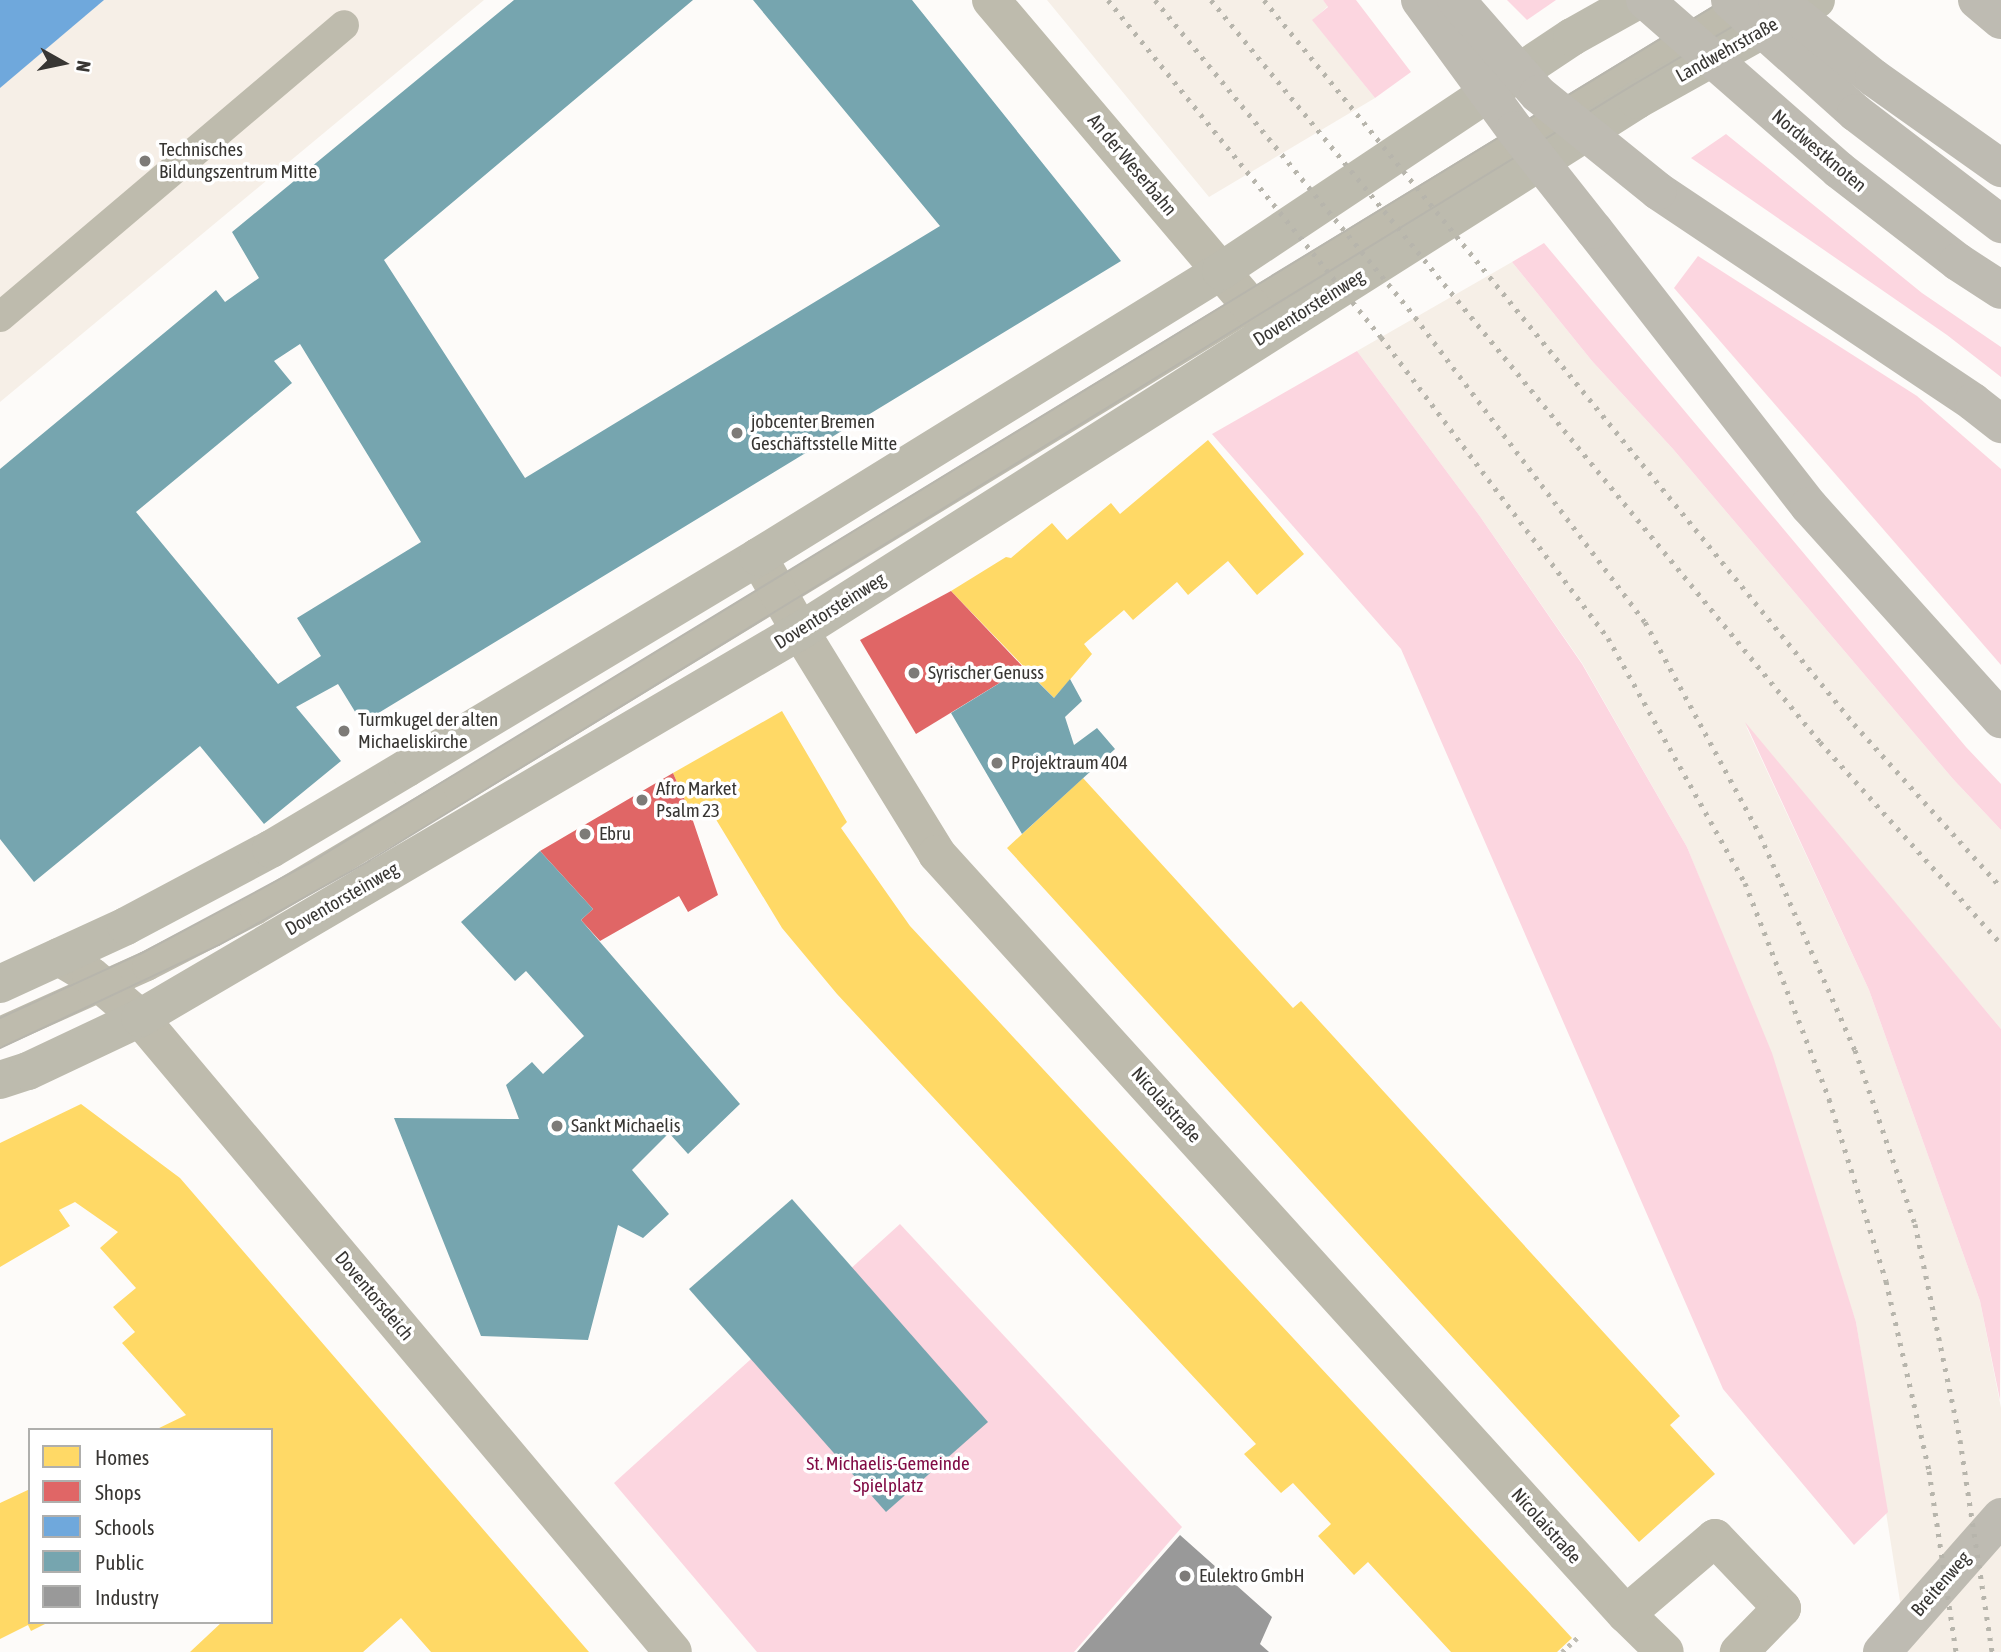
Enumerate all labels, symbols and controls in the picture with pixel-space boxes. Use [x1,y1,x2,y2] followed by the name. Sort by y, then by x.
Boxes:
[1672,13,1782,87] street label: Landwehrstraße
[28,28,98,98] north arrow
[72,59,95,74] text: N
[1767,105,1871,197] street label: Nordwestknoten
[1083,109,1181,221] street label: An der Weserbahn
[159,139,317,183] place label: Technisches Bildungszentrum Mitte
[137,153,153,169] marker: Technisches Bildungszentrum Mitte
[1249,265,1369,351] street label: Doventorsteinweg
[751,411,897,455] place label: jobcenter Bremen Geschäftsstelle Mitte
[729,425,745,441] marker: jobcenter Bremen Geschäftsstelle Mitte
[770,568,890,654] street label: Doventorsteinweg
[928,662,1044,684] place label: Syrischer Genuss
[906,665,922,681] marker: Syrischer Genuss
[358,709,498,753] place label: Turmkugel der alten Michaeliskirche
[336,723,352,739] marker: Turmkugel der alten Michaeliskirche
[1011,752,1128,774] place label: Projektraum 404
[989,755,1005,771] marker: Projektraum 404
[656,778,737,822] place label: Afro Market Psalm 23
[634,792,650,808] marker: Afro Market Psalm 23
[599,823,631,845] place label: Ebru
[577,826,593,842] marker: Ebru
[281,857,403,941] street label: Doventorsteinweg
[1126,1063,1206,1147] street label: Nicolaistraße
[571,1115,680,1137] place label: Sankt Michaelis
[549,1118,565,1134] marker: Sankt Michaelis
[330,1247,418,1345] street label: Doventorsdeich
[28,1428,273,1624] legend
[95,1445,149,1469] text: Homes
[806,1453,970,1497] park label: St. Michaelis-Gemeinde Spielplatz
[95,1480,141,1504] text: Shops
[1506,1484,1586,1568] street label: Nicolaistraße
[95,1515,155,1539] text: Schools
[1907,1547,1975,1621] street label: Breitenweg
[95,1550,144,1574] text: Public
[1199,1565,1305,1587] place label: Eulektro GmbH
[1177,1568,1193,1584] marker: Eulektro GmbH
[95,1585,159,1609] text: Industry

